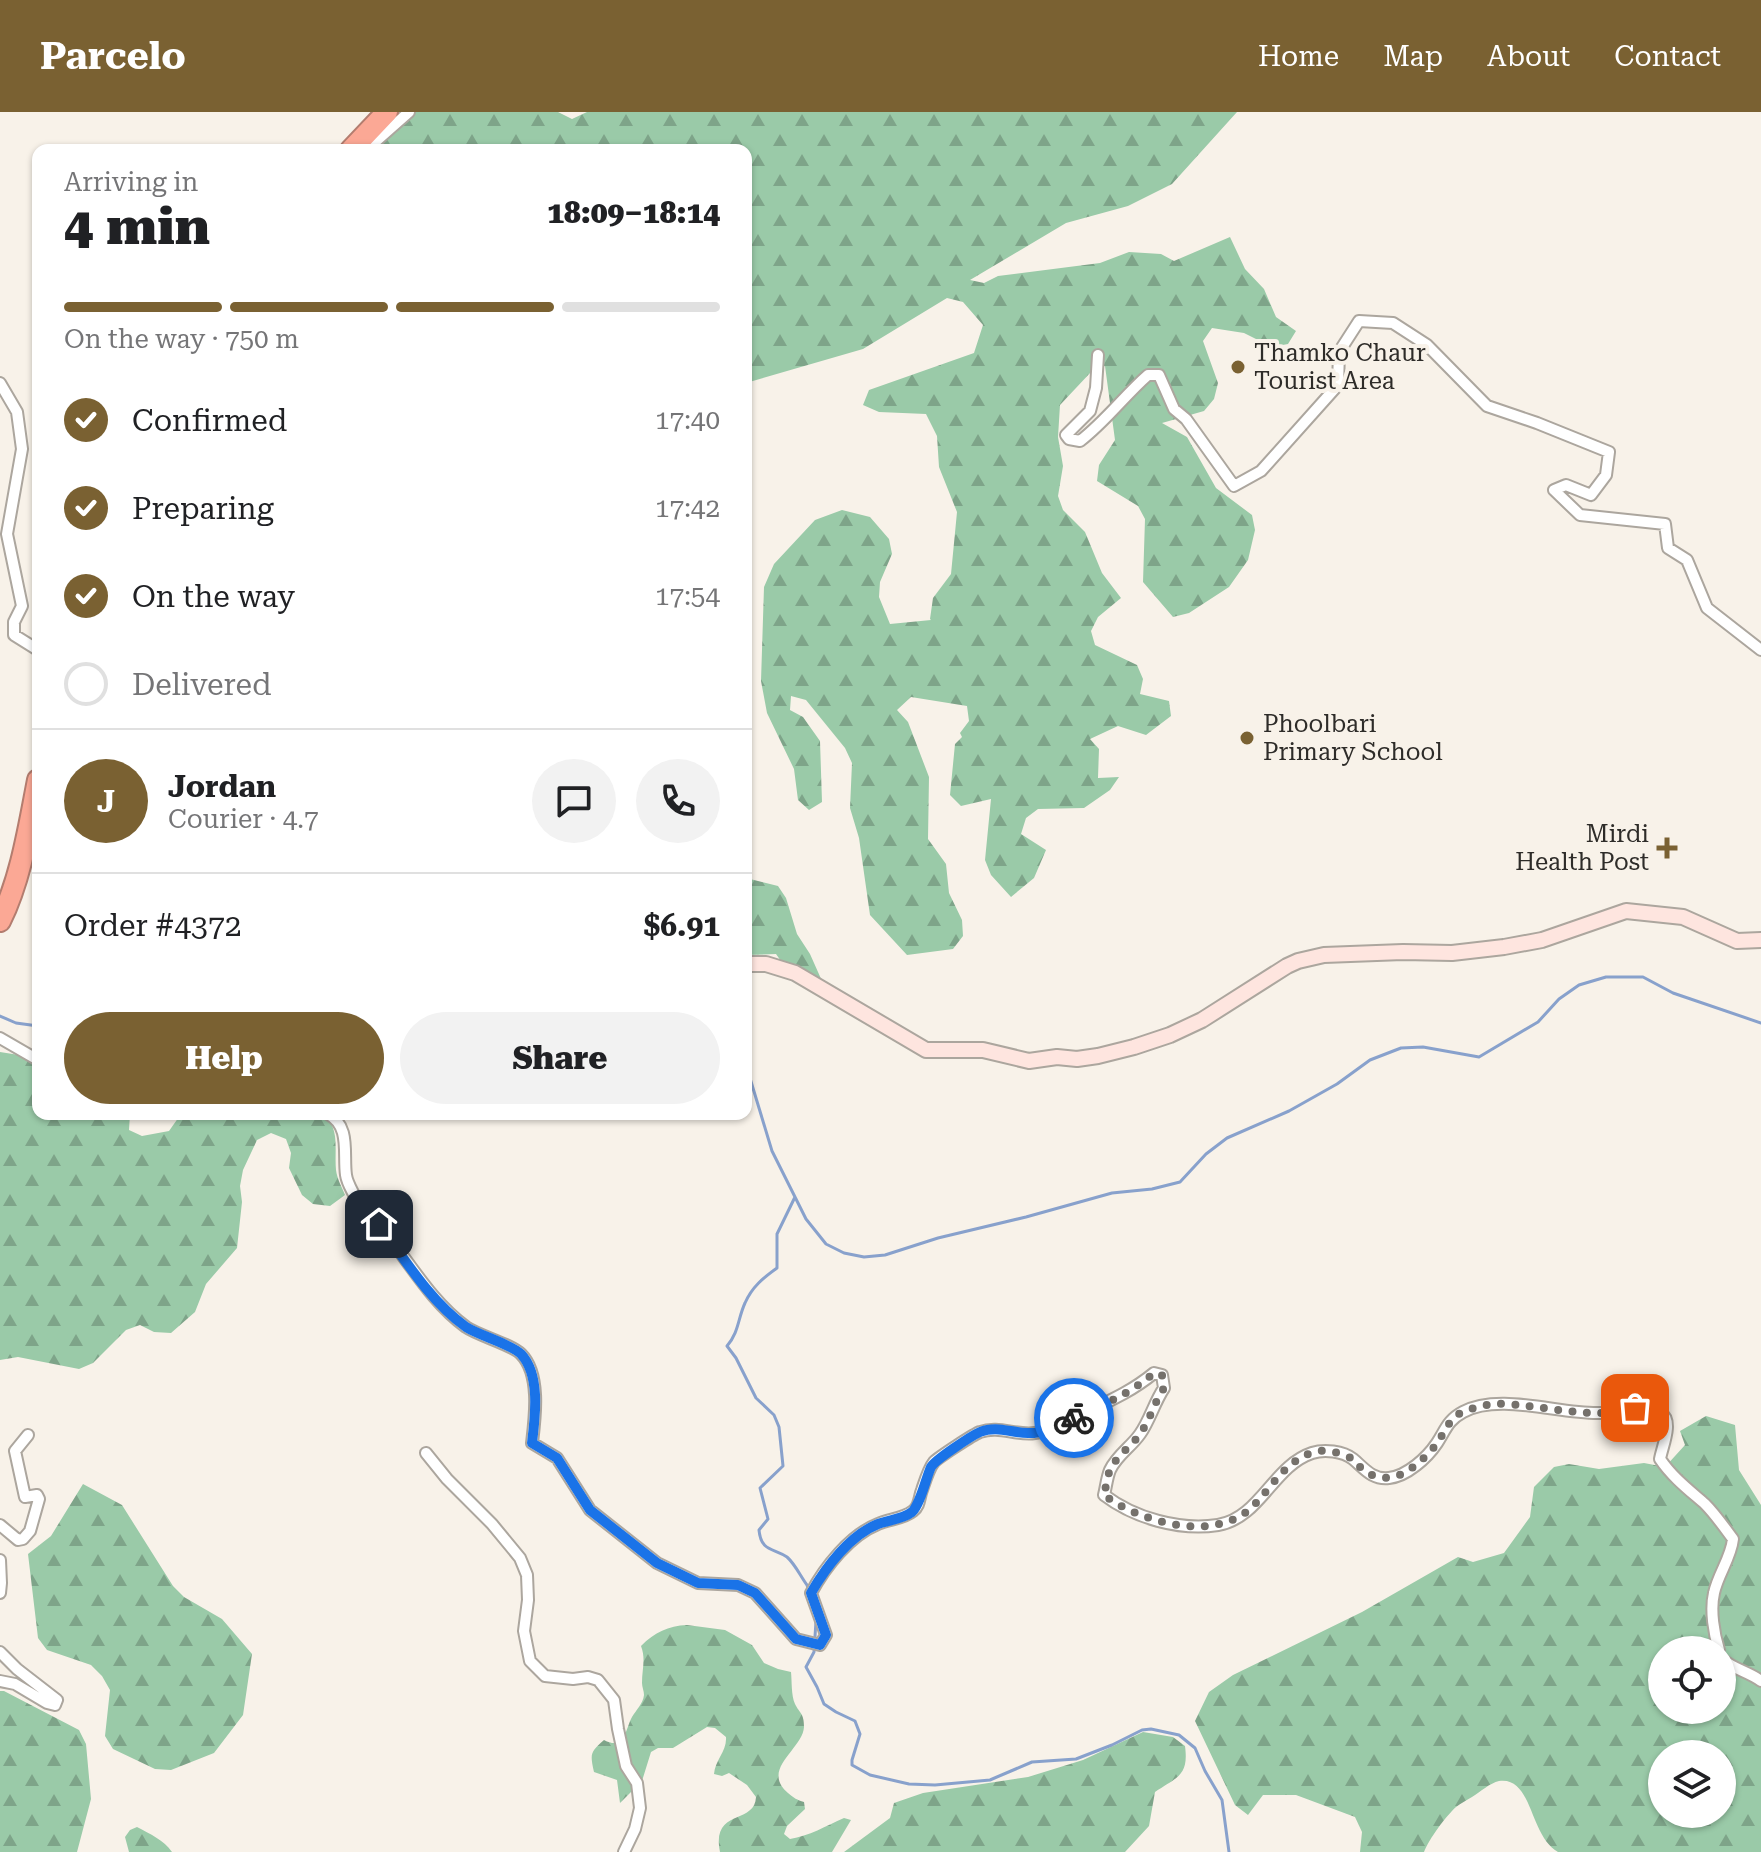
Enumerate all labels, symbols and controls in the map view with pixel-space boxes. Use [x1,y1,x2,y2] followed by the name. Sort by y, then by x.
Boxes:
[40,34,186,78] text: Parcelo
[1258,40,1339,73] text: Home
[1383,40,1443,73] text: Map
[1487,40,1570,73] text: About
[1614,40,1721,73] text: Contact
[64,167,198,197] text: Arriving in
[547,195,720,230] text: 18:09–18:14
[64,196,210,257] text: 4 min
[64,324,299,354] text: On the way · 750 m
[1254,339,1426,395] place label: Thamko Chaur Tourist Area
[1229,358,1247,376] marker: Thamko Chaur Tourist Area
[64,398,108,442] icon: check
[132,403,287,438] text: Confirmed
[655,405,720,435] text: 17:40
[64,486,108,530] icon: check
[132,491,274,526] text: Preparing
[655,493,720,523] text: 17:42
[64,574,108,618] icon: check
[132,579,295,614] text: On the way
[655,581,720,611] text: 17:54
[132,667,271,702] text: Delivered
[1263,710,1443,766] place label: Phoolbari Primary School
[1238,729,1256,747] marker: Phoolbari Primary School
[532,759,616,843] button: chat
[636,759,720,843] button: phone
[168,769,276,804] text: Jordan
[97,784,115,819] text: J
[168,804,318,834] text: Courier · 4.7
[1515,820,1649,876] place label: Mirdi Health Post
[1656,837,1678,859] marker: Mirdi Health Post
[64,908,242,943] text: Order #4372
[643,908,720,943] text: $6.91
[64,1012,384,1104] button: Help
[400,1012,720,1104] button: Share
[345,1190,413,1258] pin
[357,1202,401,1246] icon: home
[1601,1374,1669,1442] pin
[1034,1378,1114,1458] courier
[1613,1386,1657,1430] icon: bag
[1052,1396,1096,1440] icon: bike
[1648,1636,1736,1828] map controls
[1648,1636,1736,1724] button: locate
[1648,1740,1736,1828] button: layers

